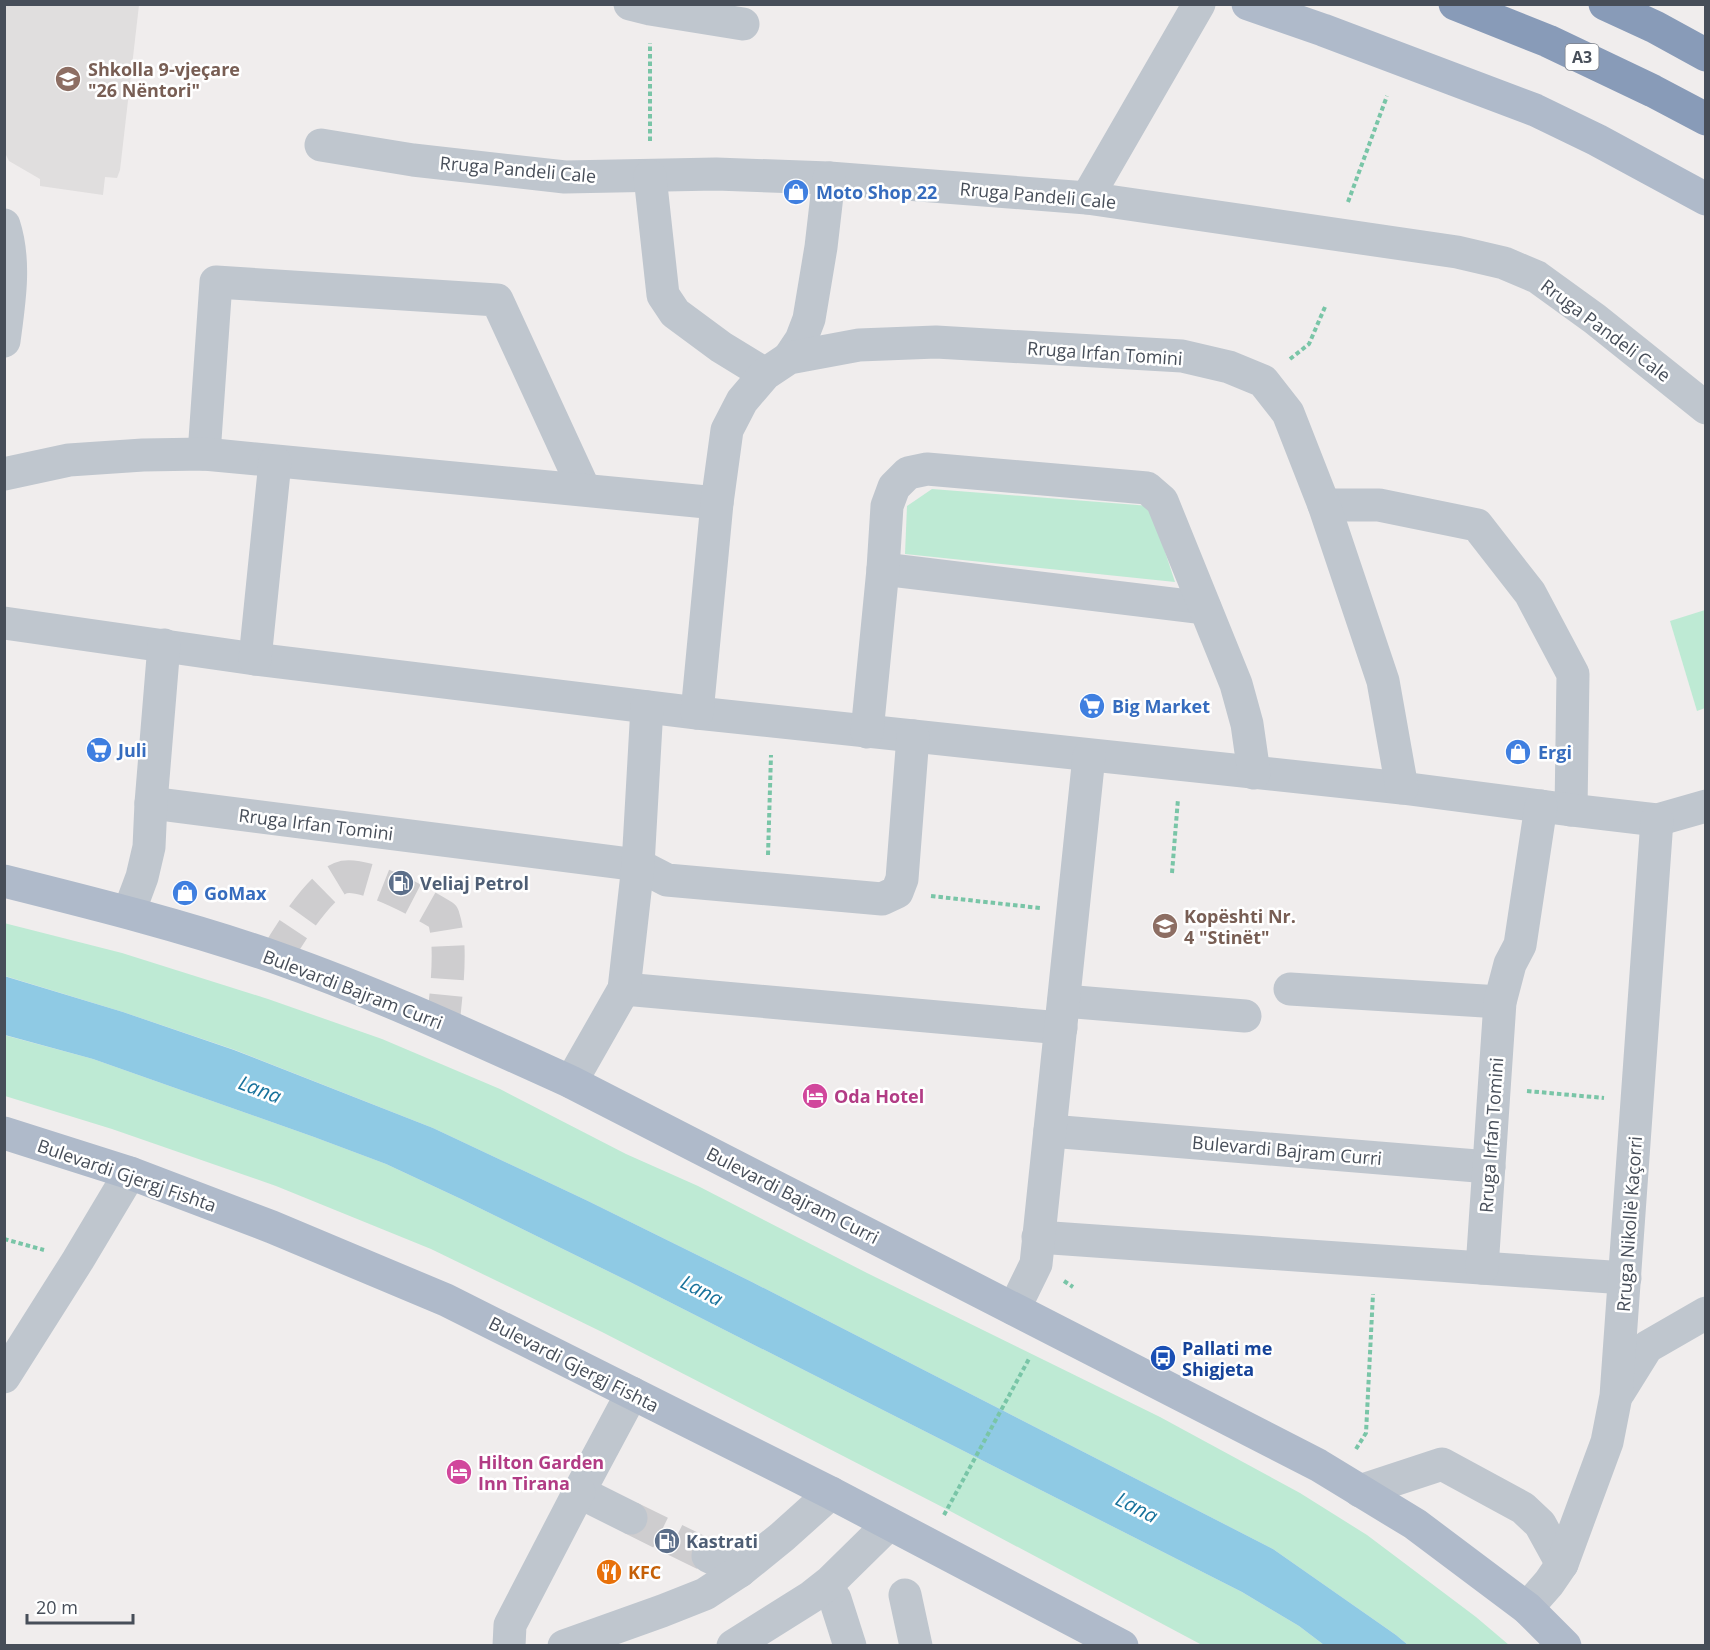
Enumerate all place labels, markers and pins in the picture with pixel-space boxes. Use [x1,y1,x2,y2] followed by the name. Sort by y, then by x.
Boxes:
[88,57,240,102] place label: Shkolla 9-vjeçare "26 Nëntori"
[53,64,83,94] school or university icon: Shkolla 9-vjeçare "26 Nëntori"
[781,177,811,207] shop icon: Moto Shop 22
[816,180,937,204] place label: Moto Shop 22
[1077,691,1107,721] supermarket icon: Big Market
[1112,694,1210,718] place label: Big Market
[84,735,114,765] supermarket icon: Juli
[1503,737,1533,767] shop icon: Ergi
[116,738,147,762] place label: Juli
[1538,740,1572,764] place label: Ergi
[386,868,416,898] fuel station icon: Veliaj Petrol
[420,871,529,895] place label: Veliaj Petrol
[170,878,200,908] shop icon: GoMax
[204,881,267,905] place label: GoMax
[1184,904,1296,949] place label: Kopështi Nr. 4 "Stinët"
[1150,911,1180,941] school or university icon: Kopështi Nr. 4 "Stinët"
[800,1081,830,1111] hotel icon: Oda Hotel
[834,1084,924,1108] place label: Oda Hotel
[1182,1336,1272,1381] place label: Pallati me Shigjeta
[1148,1343,1178,1373] bus stop icon: Pallati me Shigjeta
[478,1450,604,1495] place label: Hilton Garden Inn Tirana
[444,1457,474,1487] hotel icon: Hilton Garden Inn Tirana
[652,1526,682,1556] fuel station icon: Kastrati
[686,1529,758,1553] place label: Kastrati
[594,1557,624,1587] restaurant icon: KFC
[628,1560,661,1584] place label: KFC

